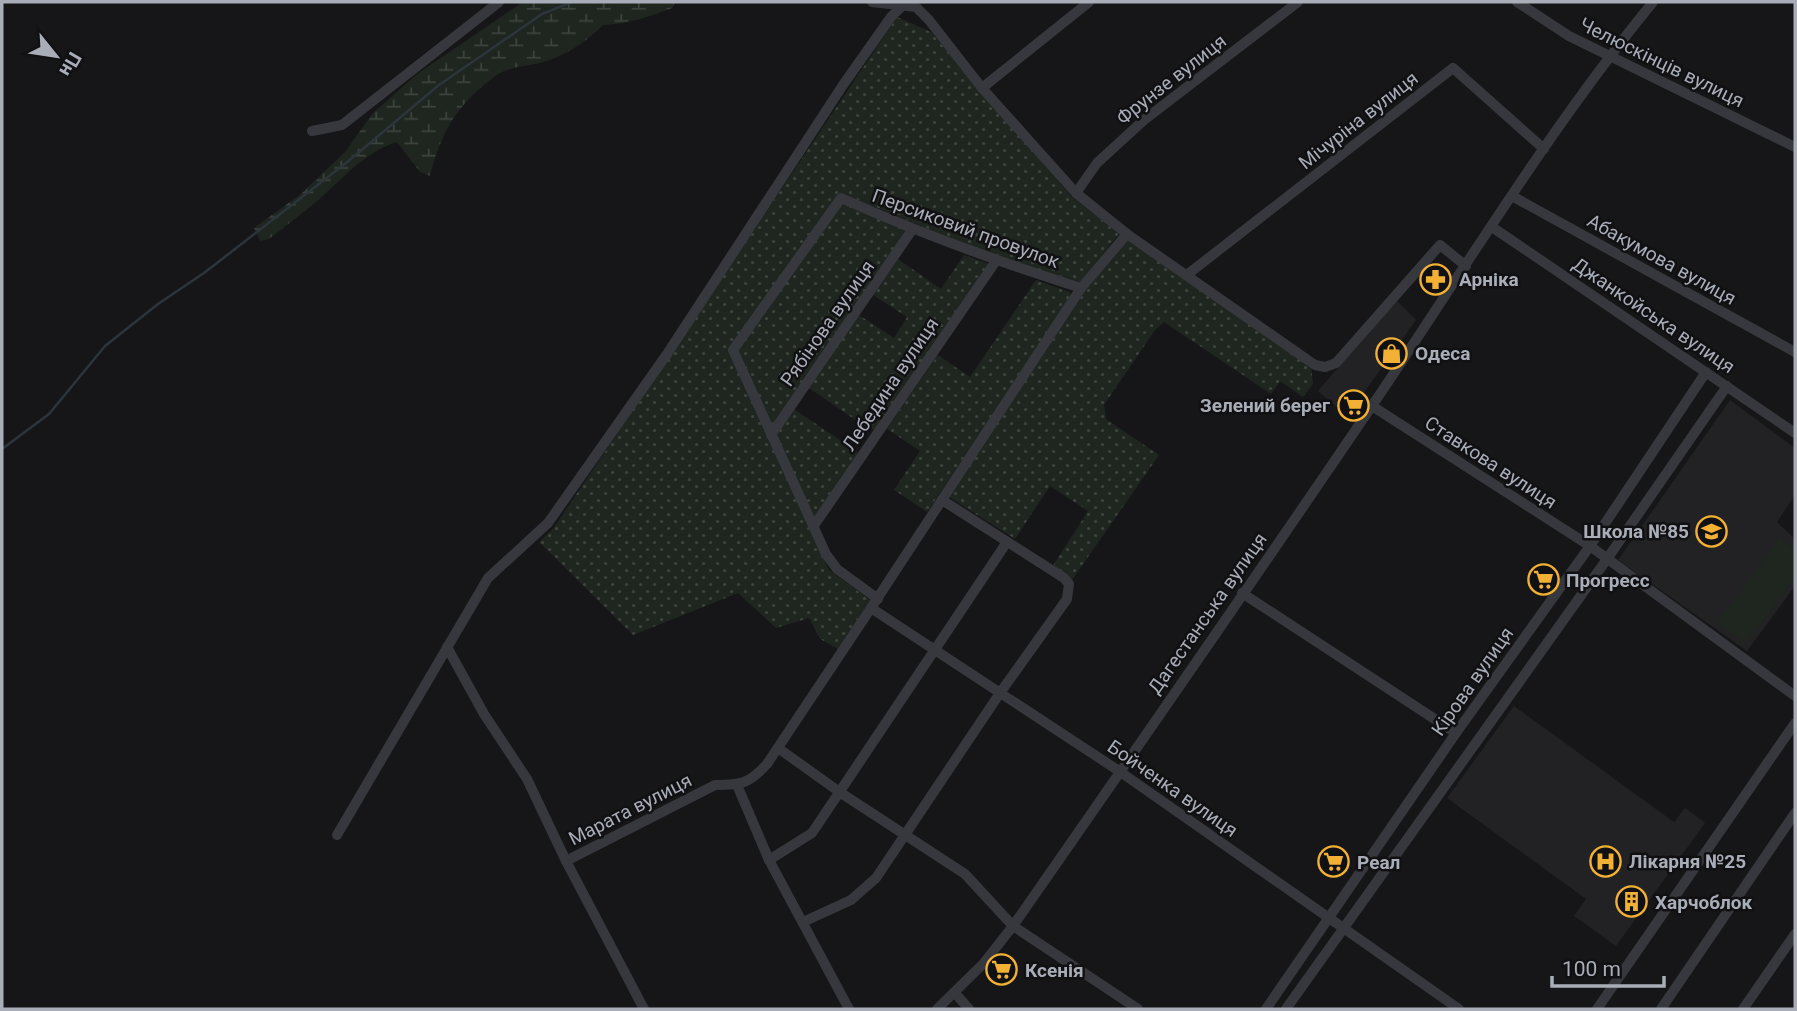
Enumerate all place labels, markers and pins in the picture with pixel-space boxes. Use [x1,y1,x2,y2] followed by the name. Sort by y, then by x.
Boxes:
[1419,262,1453,296] pharmacy icon: Арніка
[1459,268,1519,291] place label: Арніка
[1375,336,1409,370] shop icon: Одеса
[1415,342,1470,365] place label: Одеса
[1336,388,1370,422] supermarket icon: Зелений берег
[1200,394,1330,417] place label: Зелений берег
[1695,514,1729,548] school or university icon: Школа №85
[1583,520,1689,543] place label: Школа №85
[1526,563,1560,597] supermarket icon: Прогресс
[1566,569,1650,592] place label: Прогресс
[1589,844,1623,878] hospital icon: Лікарня №25
[1317,845,1351,879] supermarket icon: Реал
[1629,850,1746,873] place label: Лікарня №25
[1357,851,1400,874] place label: Реал
[1615,885,1649,919] building icon: Харчоблок
[1655,891,1753,914] place label: Харчоблок
[985,953,1019,987] supermarket icon: Ксенія
[1025,959,1084,982] place label: Ксенія

